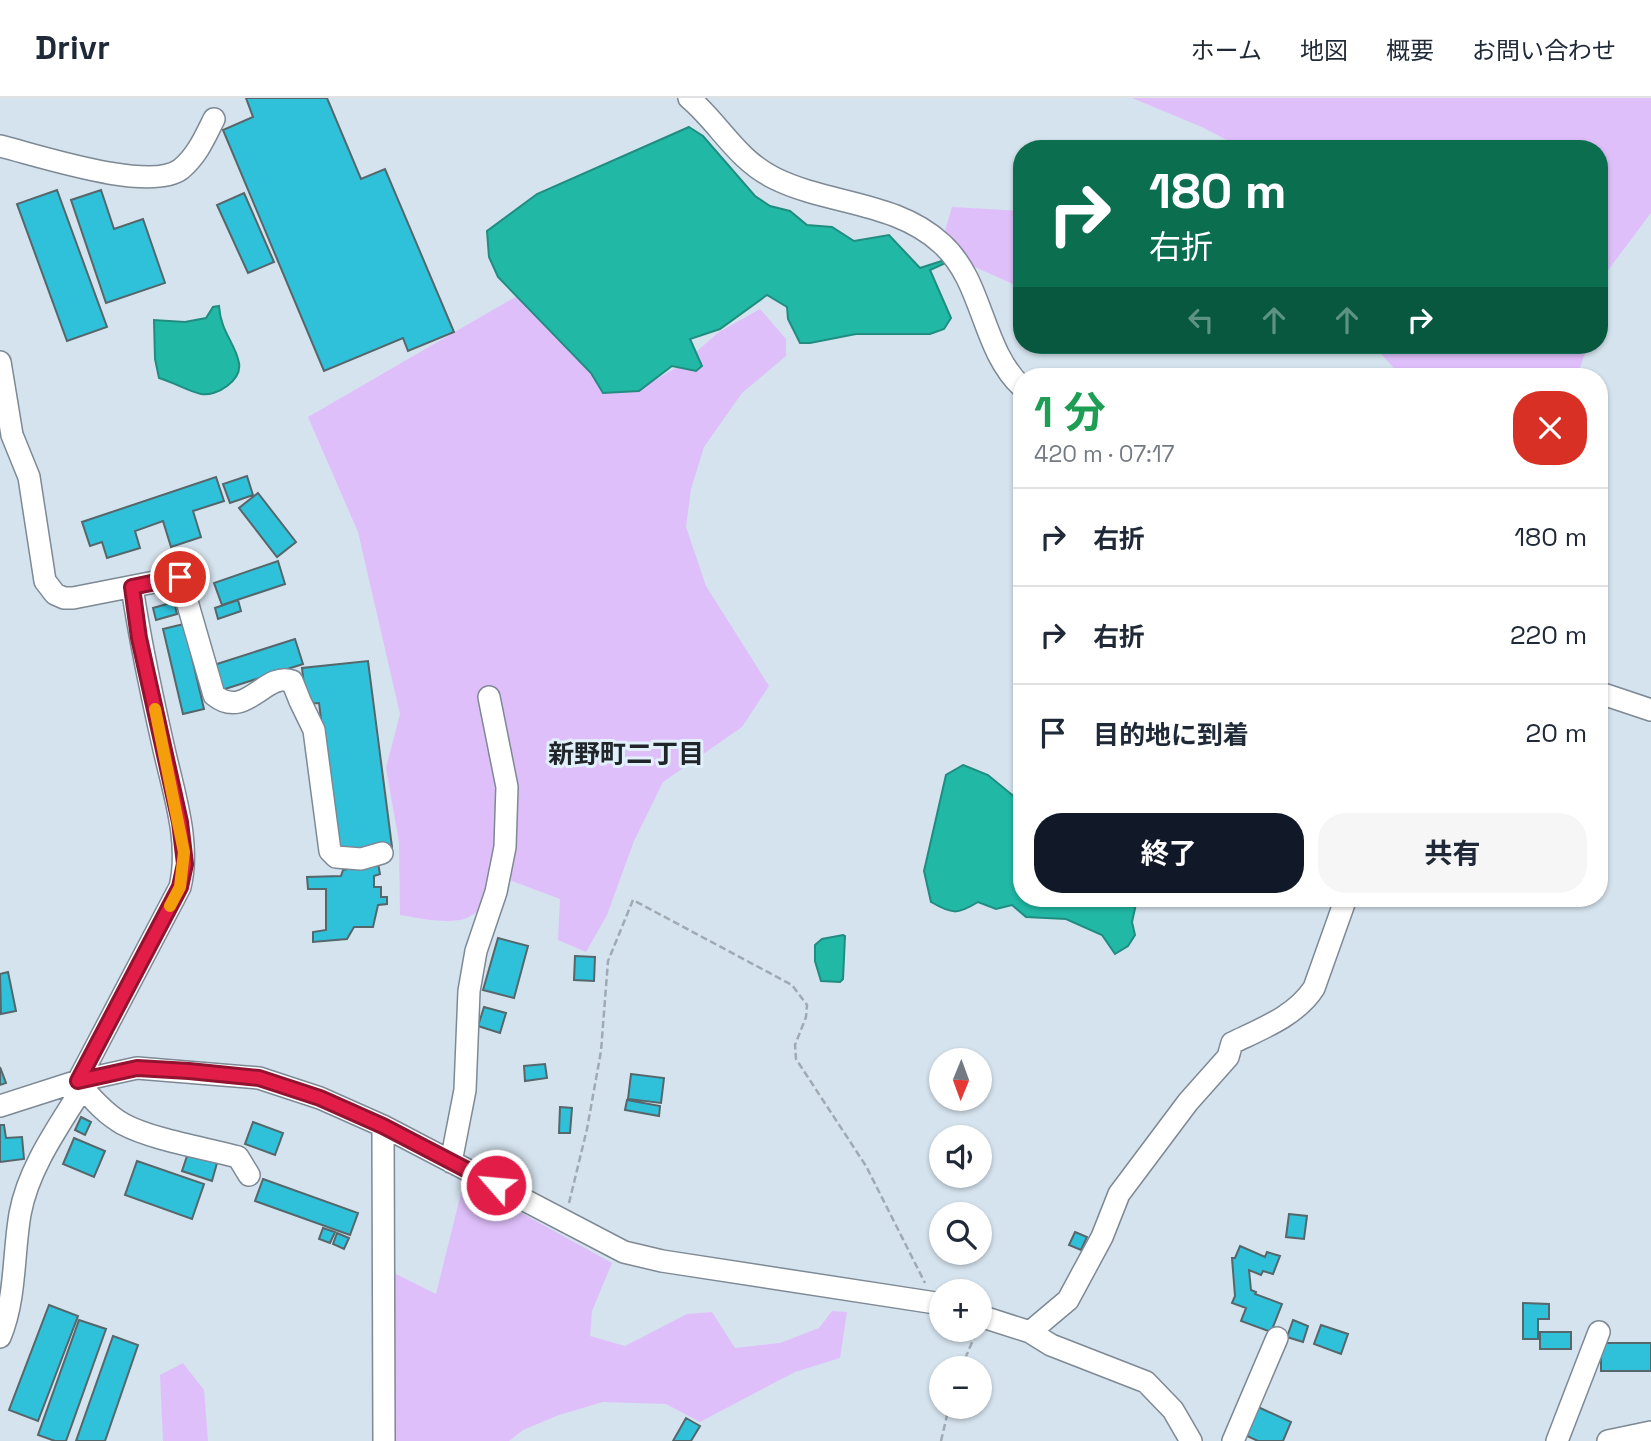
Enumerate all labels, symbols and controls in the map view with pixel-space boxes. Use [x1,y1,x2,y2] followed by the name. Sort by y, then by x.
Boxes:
[35,27,110,69] text: Drivr
[1191,35,1262,66] text: ホーム
[1300,35,1348,66] text: 地図
[1386,35,1434,66] text: 概要
[1472,35,1616,66] text: お問い合わせ
[1149,160,1287,222] text: 180 m
[1034,168,1125,259] icon: right
[1149,227,1213,267] text: 右折
[1182,301,1220,339] icon: left
[1255,301,1293,339] icon: ahead
[1328,301,1366,339] icon: ahead
[1401,301,1439,339] icon: right
[1034,386,1106,439] text: 1 分
[1513,391,1587,465] button: close
[1034,439,1175,469] text: 420 m · 07:17
[1034,518,1072,556] icon: right
[1514,520,1587,554] text: 180 m
[1093,522,1145,556] text: 右折
[150,547,210,607] pin
[161,558,199,596] icon: arrive
[1034,616,1072,654] icon: right
[1510,618,1587,652] text: 220 m
[1093,620,1145,654] text: 右折
[1034,714,1072,752] icon: arrive
[1526,716,1587,750] text: 20 m
[1093,718,1249,752] text: 目的地に到着
[548,737,704,771] district label: 新野町二丁目
[1034,813,1304,893] button: 終了
[1318,813,1587,893] button: 共有
[929,1048,992,1111] north arrow
[929,1048,992,1419] map controls
[929,1125,992,1188] button: sound
[459,1148,533,1222] position arrow
[929,1202,992,1265] button: search
[929,1279,992,1342] button: +
[929,1356,992,1419] button: −

